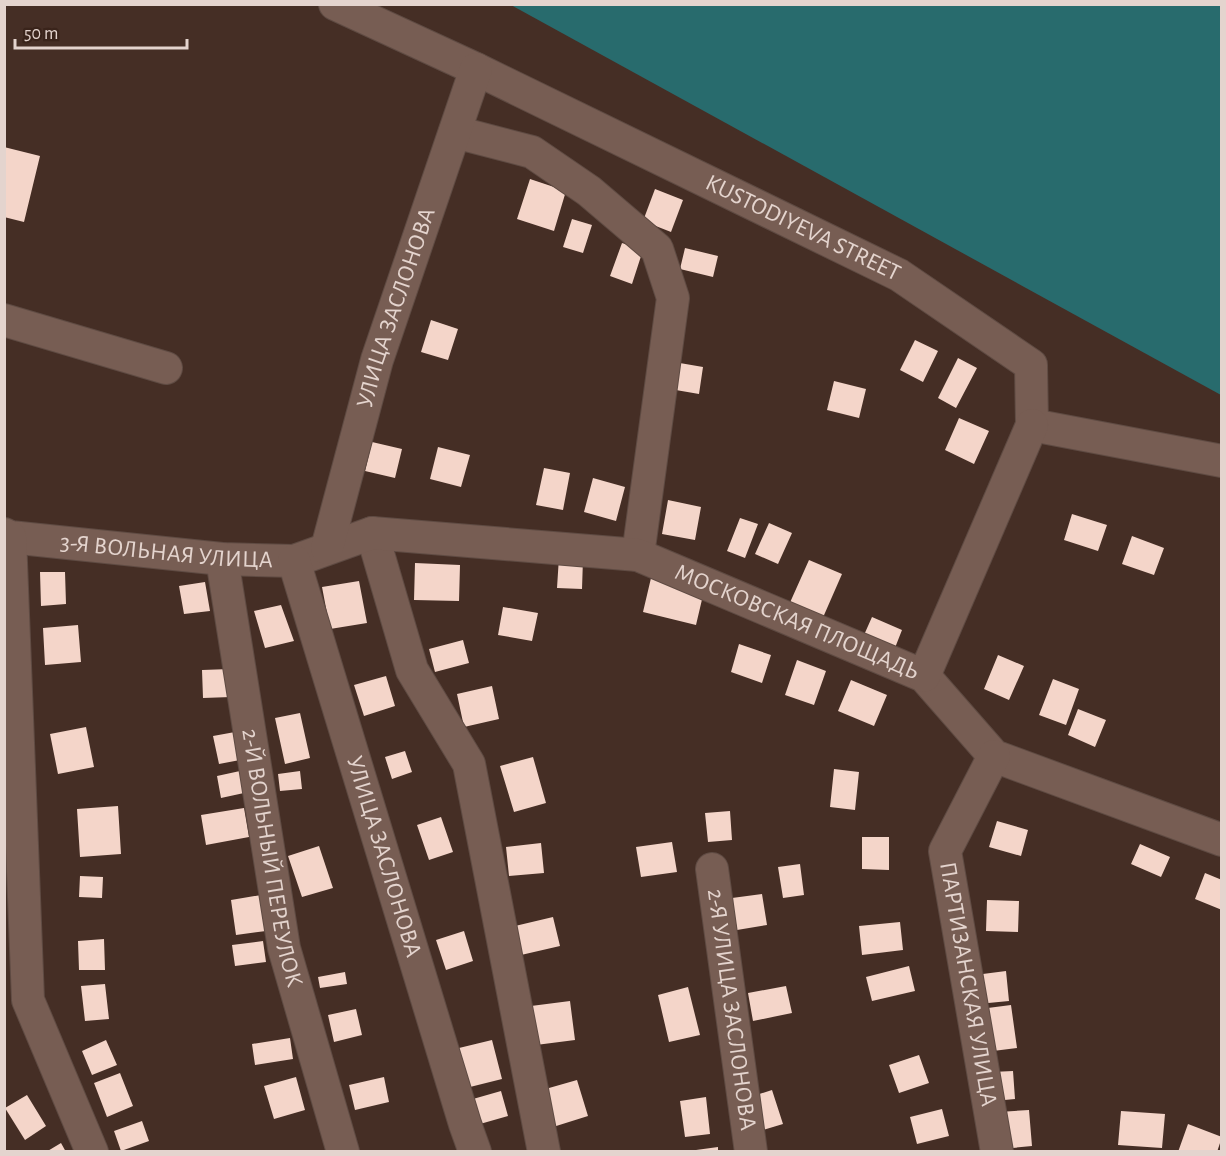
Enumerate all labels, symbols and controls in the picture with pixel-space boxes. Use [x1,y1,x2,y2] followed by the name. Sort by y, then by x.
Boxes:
[15,12,188,50] scale bar
[24,25,58,43] text: 50 m
[702,171,904,286] street label: KUSTODIYEVA STREET
[353,205,440,410] street label: УЛИЦА ЗАСЛОНОВА
[59,530,273,572] street label: 3-Я ВОЛЬНАЯ УЛИЦА
[671,560,922,684] street label: МОСКОВСКАЯ ПЛОЩАДЬ
[237,727,307,990] street label: 2-Й ВОЛЬНЫЙ ПЕРЕУЛОК
[342,753,426,960] street label: УЛИЦА ЗАСЛОНОВА
[935,860,1001,1108] street label: ПАРТИЗАНСКАЯ УЛИЦА
[703,887,760,1132] street label: 2-Я УЛИЦА ЗАСЛОНОВА

